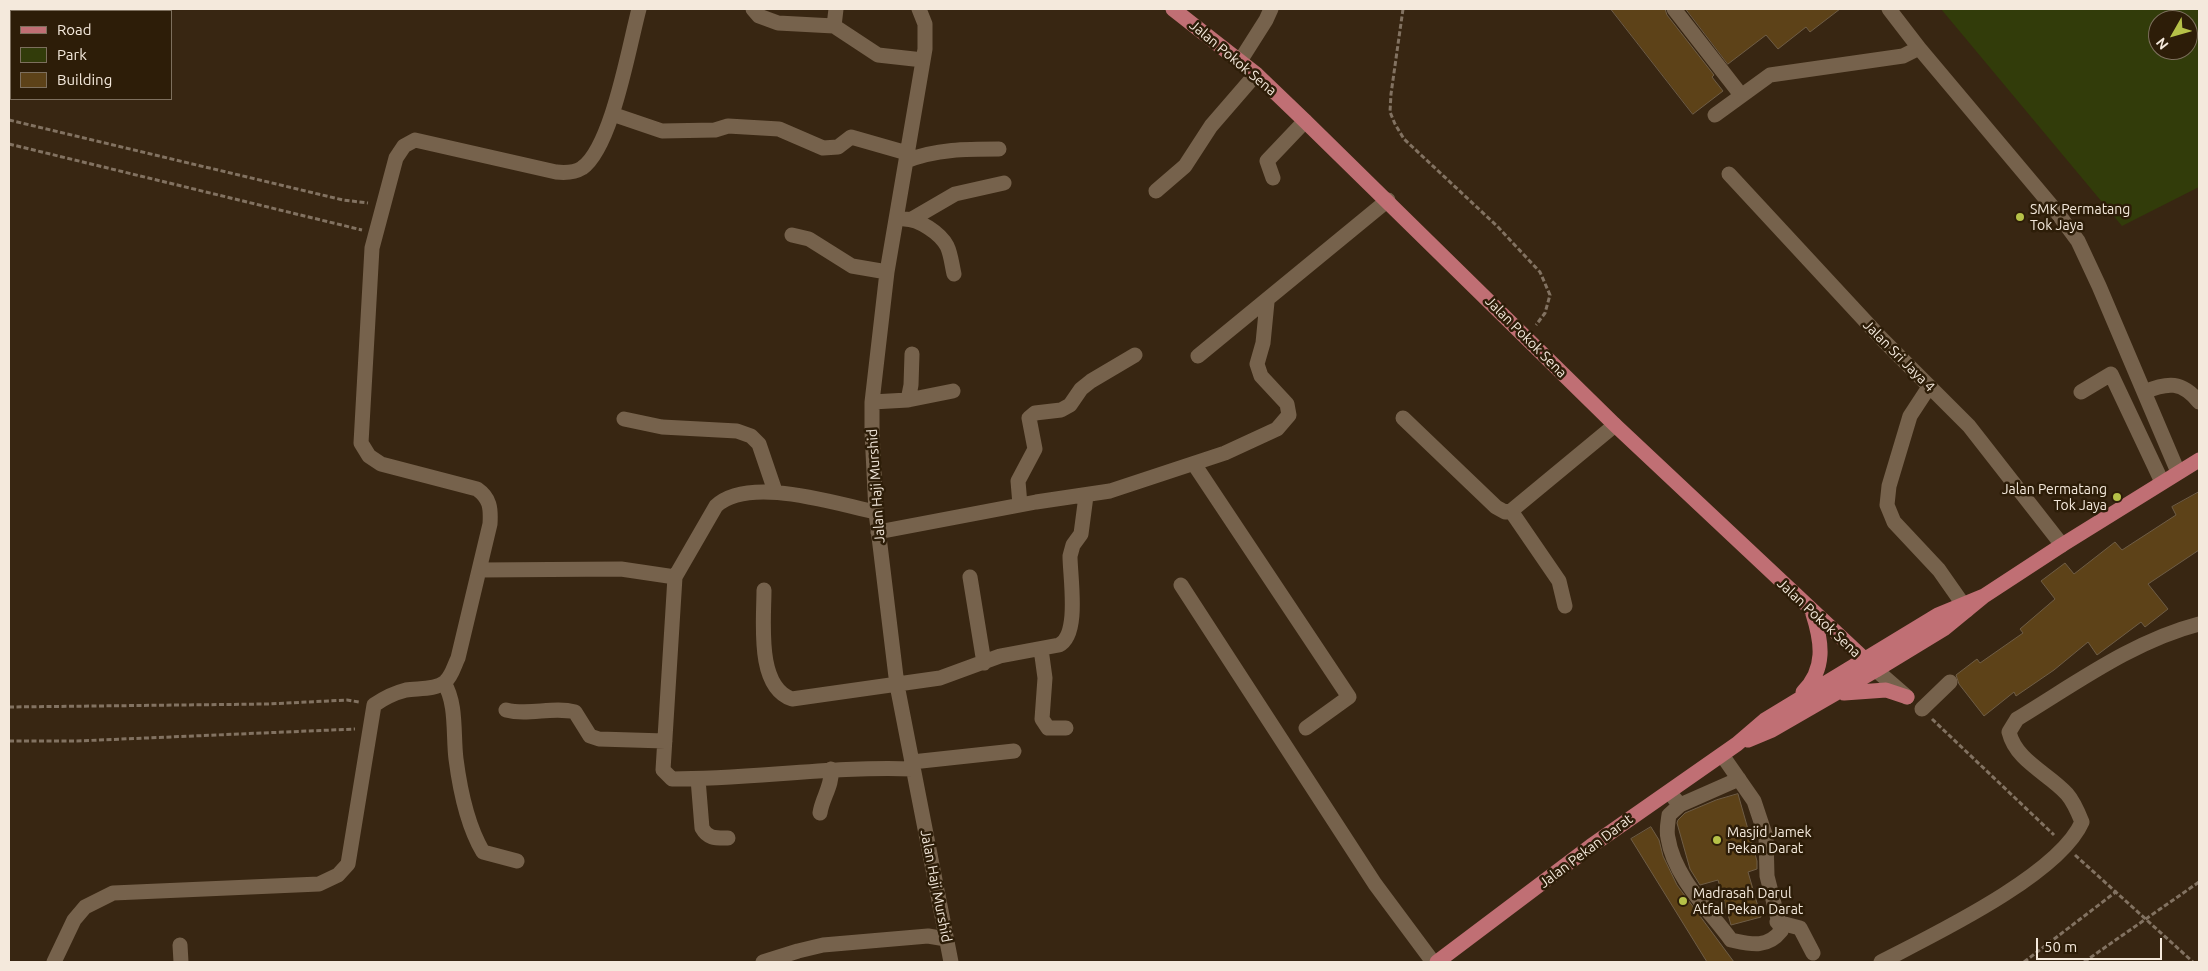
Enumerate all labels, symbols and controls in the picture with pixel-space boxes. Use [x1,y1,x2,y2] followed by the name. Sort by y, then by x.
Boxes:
[10,10,172,100] legend
[2148,10,2198,60] north arrow
[1186,17,1280,99] street label: Jalan Pokok Sena
[57,21,92,38] text: Road
[2152,35,2171,53] text: N
[57,46,87,63] text: Park
[57,71,112,88] text: Building
[2030,201,2130,233] place label: SMK Permatang Tok Jaya
[2014,211,2026,223] marker: SMK Permatang Tok Jaya
[1482,293,1570,381] street label: Jalan Pokok Sena
[1860,317,1938,395] street label: Jalan Sri Jaya 4
[864,428,888,544] street label: Jalan Haji Murshid
[2002,481,2107,514] place label: Jalan Permatang Tok Jaya
[2111,491,2123,503] marker: Jalan Permatang Tok Jaya
[1774,575,1864,661] street label: Jalan Pokok Sena
[1536,810,1636,892] street label: Jalan Pekan Darat
[1727,824,1812,856] place label: Masjid Jamek Pekan Darat
[917,828,955,944] street label: Jalan Haji Murshid
[1711,834,1723,846] marker: Masjid Jamek Pekan Darat
[1693,885,1803,918] place label: Madrasah Darul Atfal Pekan Darat
[1677,895,1689,907] marker: Madrasah Darul Atfal Pekan Darat
[2038,928,2164,960] scale bar
[2044,938,2077,955] text: 50 m

